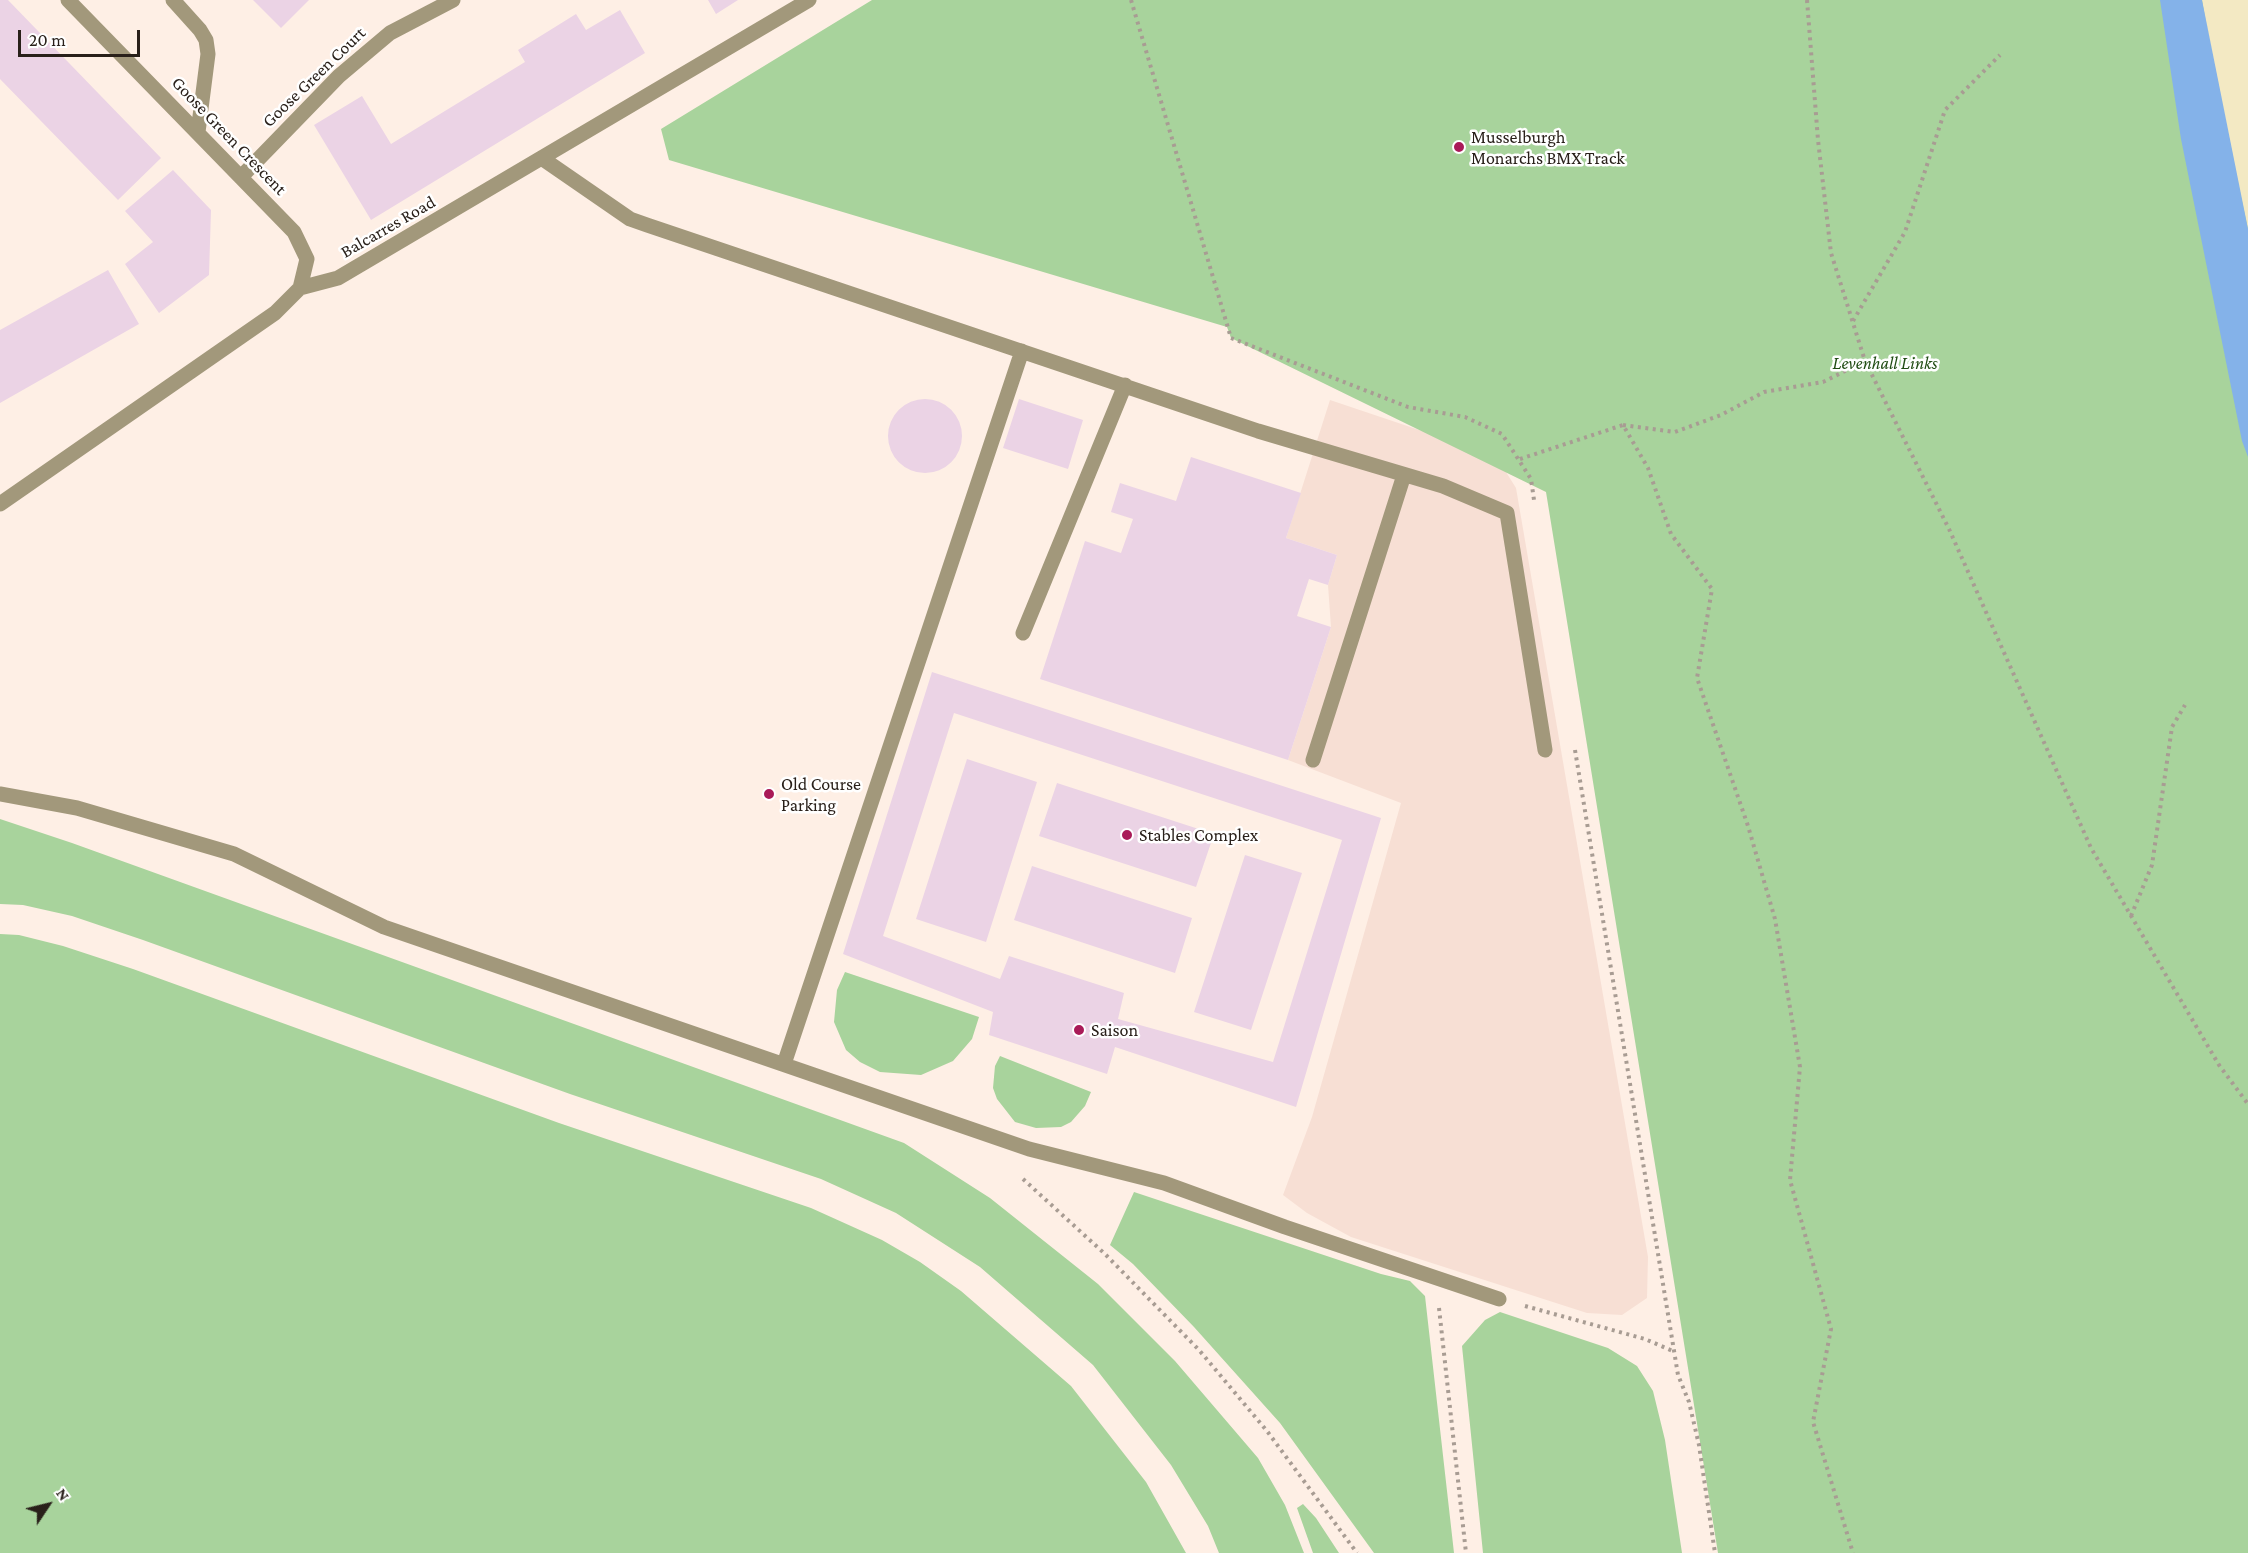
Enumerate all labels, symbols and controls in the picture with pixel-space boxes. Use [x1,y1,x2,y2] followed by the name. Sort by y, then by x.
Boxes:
[21,18,142,56] scale bar
[258,22,370,132] street label: Goose Green Court
[29,30,66,50] text: 20 m
[167,72,291,200] street label: Goose Green Crescent
[1471,126,1625,168] place label: Musselburgh Monarchs BMX Track
[1452,140,1466,154] marker: Musselburgh Monarchs BMX Track
[337,191,439,263] street label: Balcarres Road
[1833,352,1937,374] park label: Levenhall Links
[781,773,861,816] place label: Old Course Parking
[762,787,776,801] marker: Old Course Parking
[1139,824,1258,846] place label: Stables Complex
[1120,828,1134,842] marker: Stables Complex
[1091,1019,1138,1041] place label: Saison
[1072,1023,1086,1037] marker: Saison
[18,1475,78,1535] north arrow
[53,1485,73,1504] text: N

